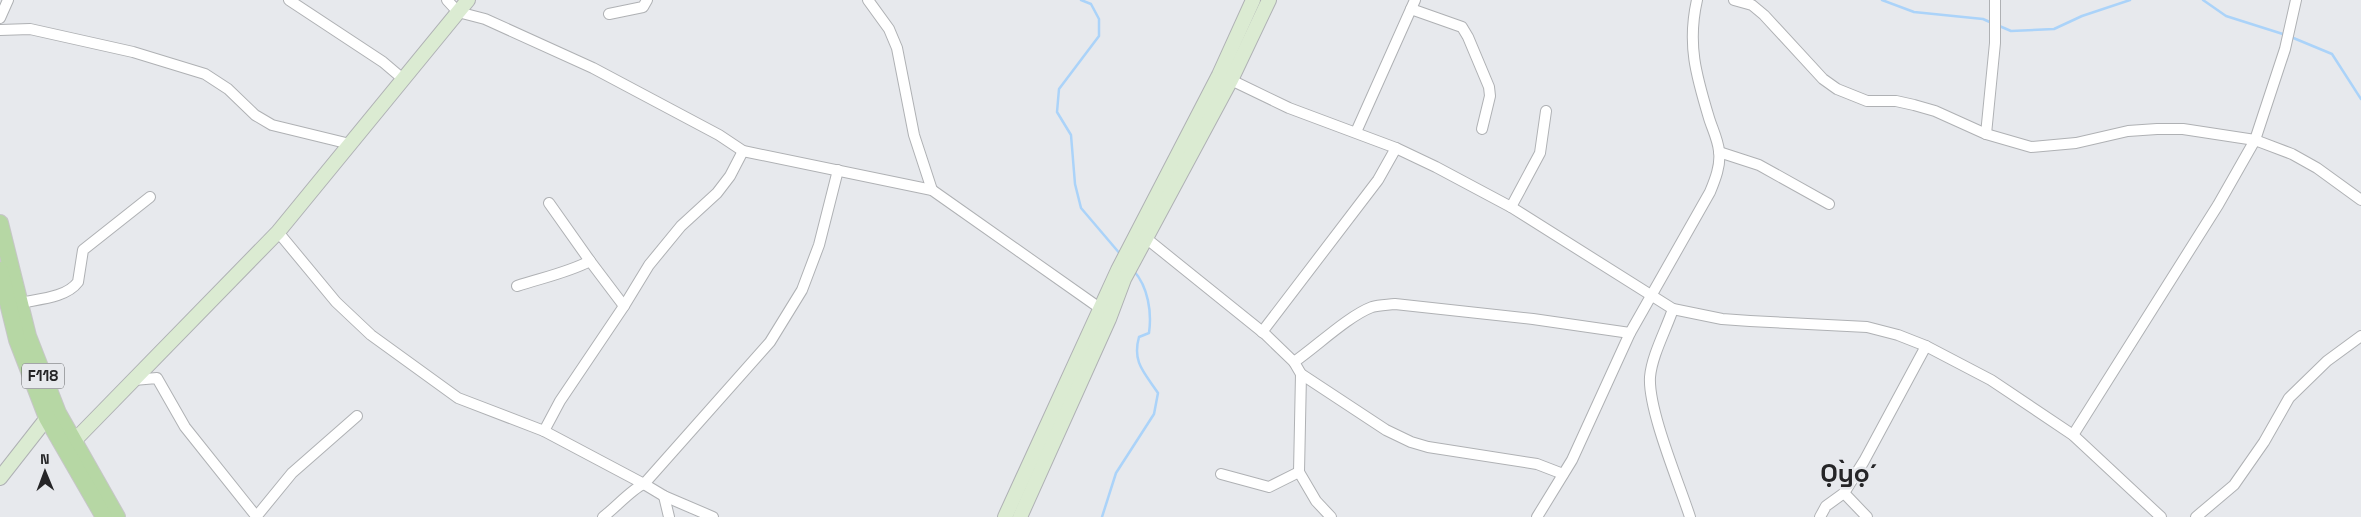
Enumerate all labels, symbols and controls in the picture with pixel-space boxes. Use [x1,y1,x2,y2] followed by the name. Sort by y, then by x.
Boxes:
[22,364,64,388] road number: F118
[20,447,70,497] north arrow
[40,450,50,468] text: N
[1820,456,1877,490] district label: Ọ̀yọ́

